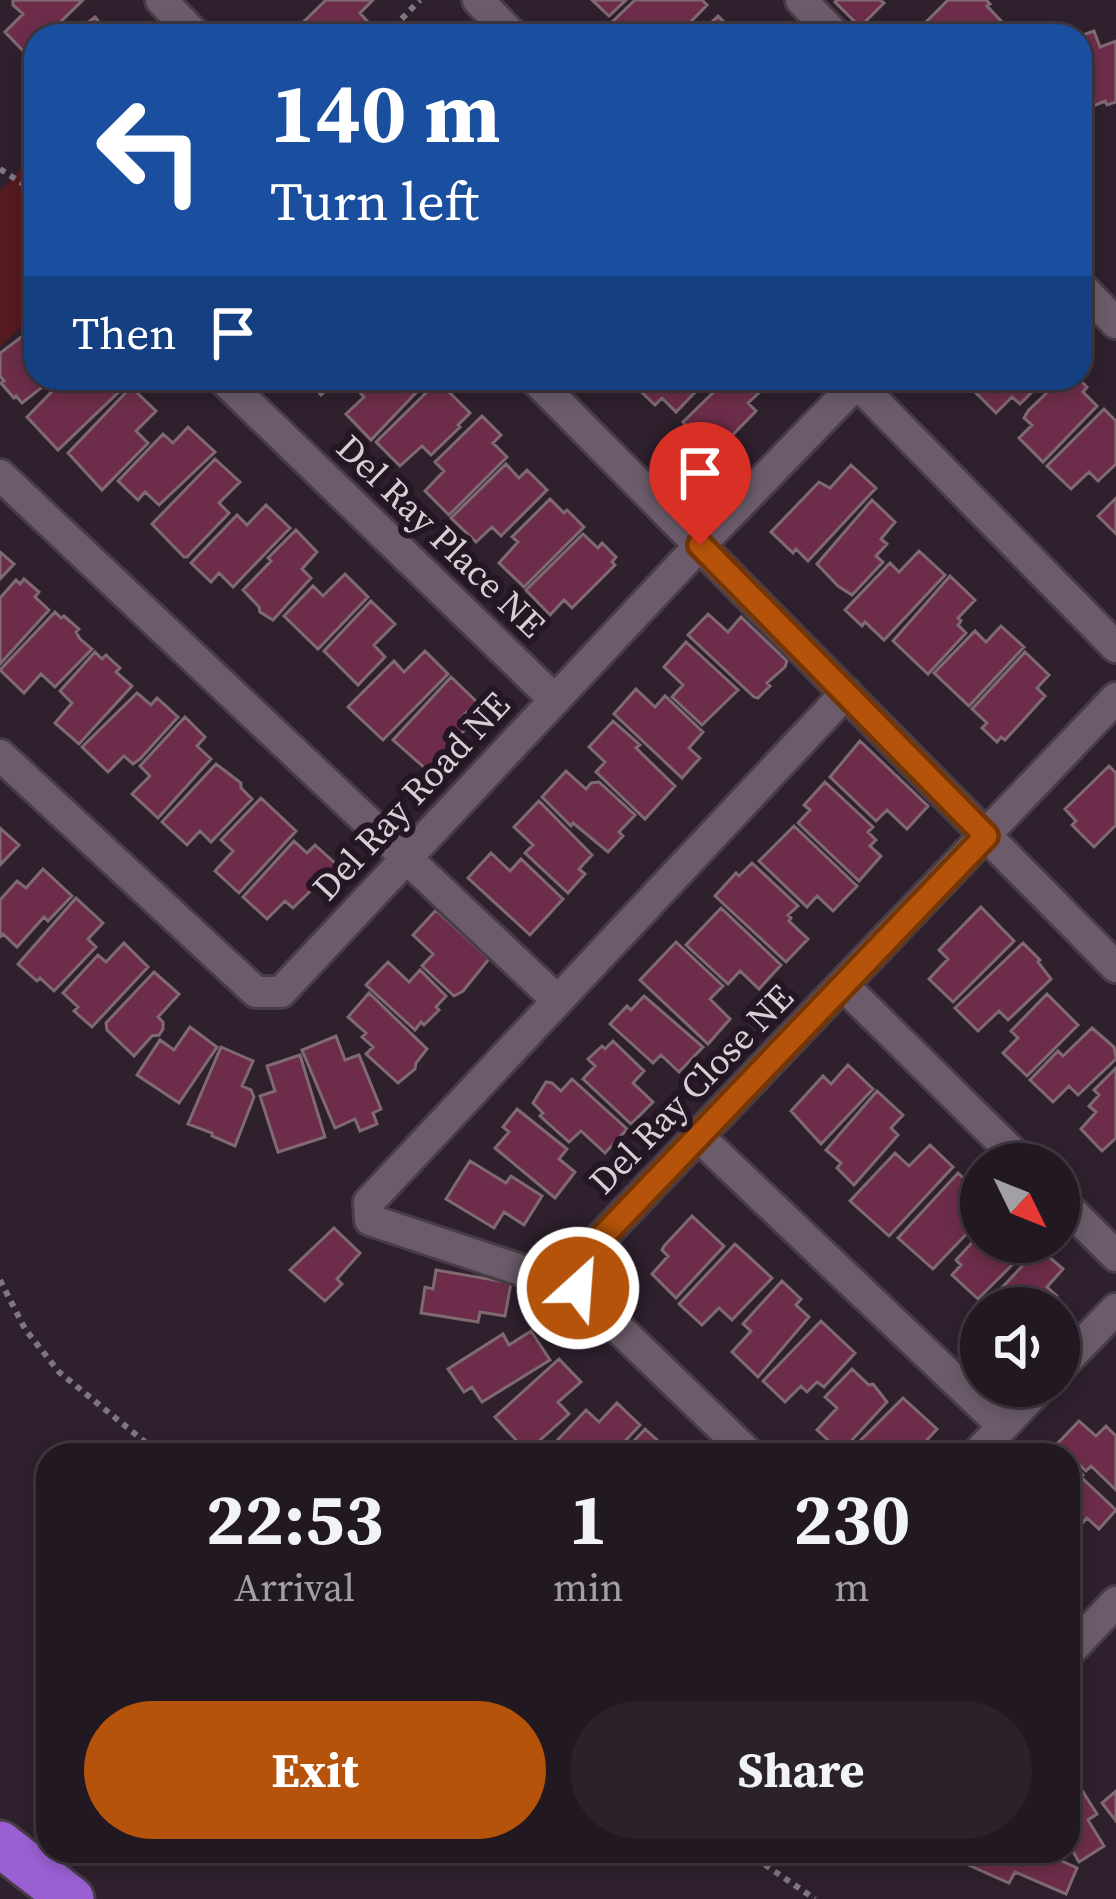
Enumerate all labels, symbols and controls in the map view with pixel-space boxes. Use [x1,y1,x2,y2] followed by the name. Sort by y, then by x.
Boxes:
[270,55,501,170] text: 140 m
[72,72,228,228] icon: left
[270,164,479,238] text: Turn left
[200,300,266,366] icon: arrive
[72,302,176,364] text: Then
[649,422,751,545] pin
[326,424,556,648] street label: Del Ray Place NE
[667,440,733,506] icon: arrive
[301,681,521,911] street label: Del Ray Road NE
[578,973,804,1205] street label: Del Ray Close NE
[960,1143,1080,1263] north arrow
[960,1143,1080,1407] map controls
[515,1225,641,1351] position arrow
[960,1287,1080,1407] button: sound
[206,1469,383,1568] text: 22:53
[569,1469,608,1568] text: 1
[793,1469,910,1568] text: 230
[234,1561,355,1614] text: Arrival
[553,1561,624,1614] text: min
[834,1561,869,1614] text: m
[84,1701,546,1839] button: Exit
[570,1701,1032,1839] button: Share

